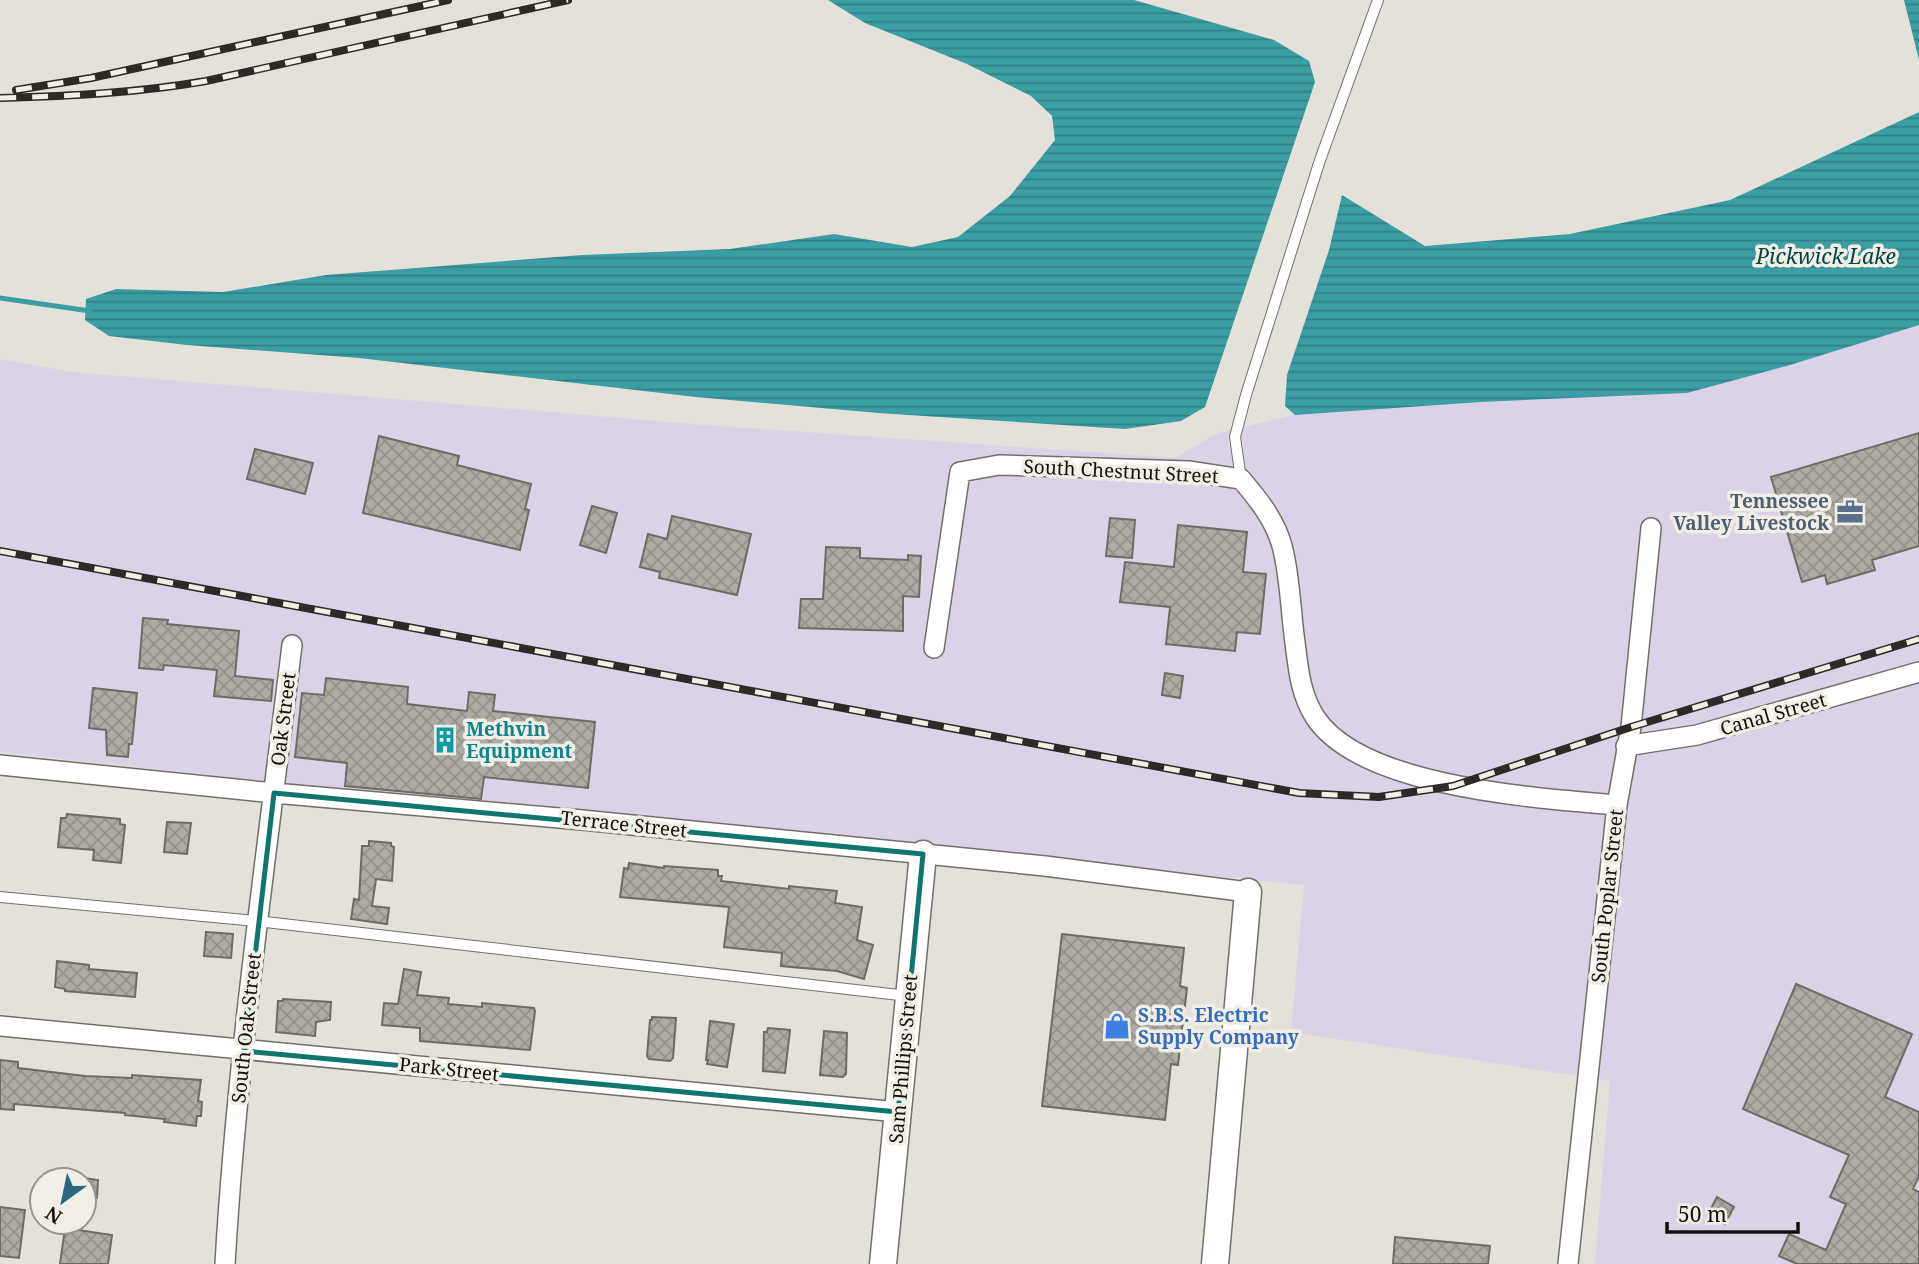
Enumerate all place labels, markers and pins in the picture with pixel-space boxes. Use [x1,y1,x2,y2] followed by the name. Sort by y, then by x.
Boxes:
[1673,488,1830,536] place label: Tennessee Valley Livestock
[1835,497,1865,527] office icon: Tennessee Valley Livestock
[466,716,573,764] place label: Methvin Equipment
[430,725,460,755] building icon: Methvin Equipment
[1138,1002,1299,1050] place label: S.B.S. Electric Supply Company
[1102,1011,1132,1041] shop icon: S.B.S. Electric Supply Company

